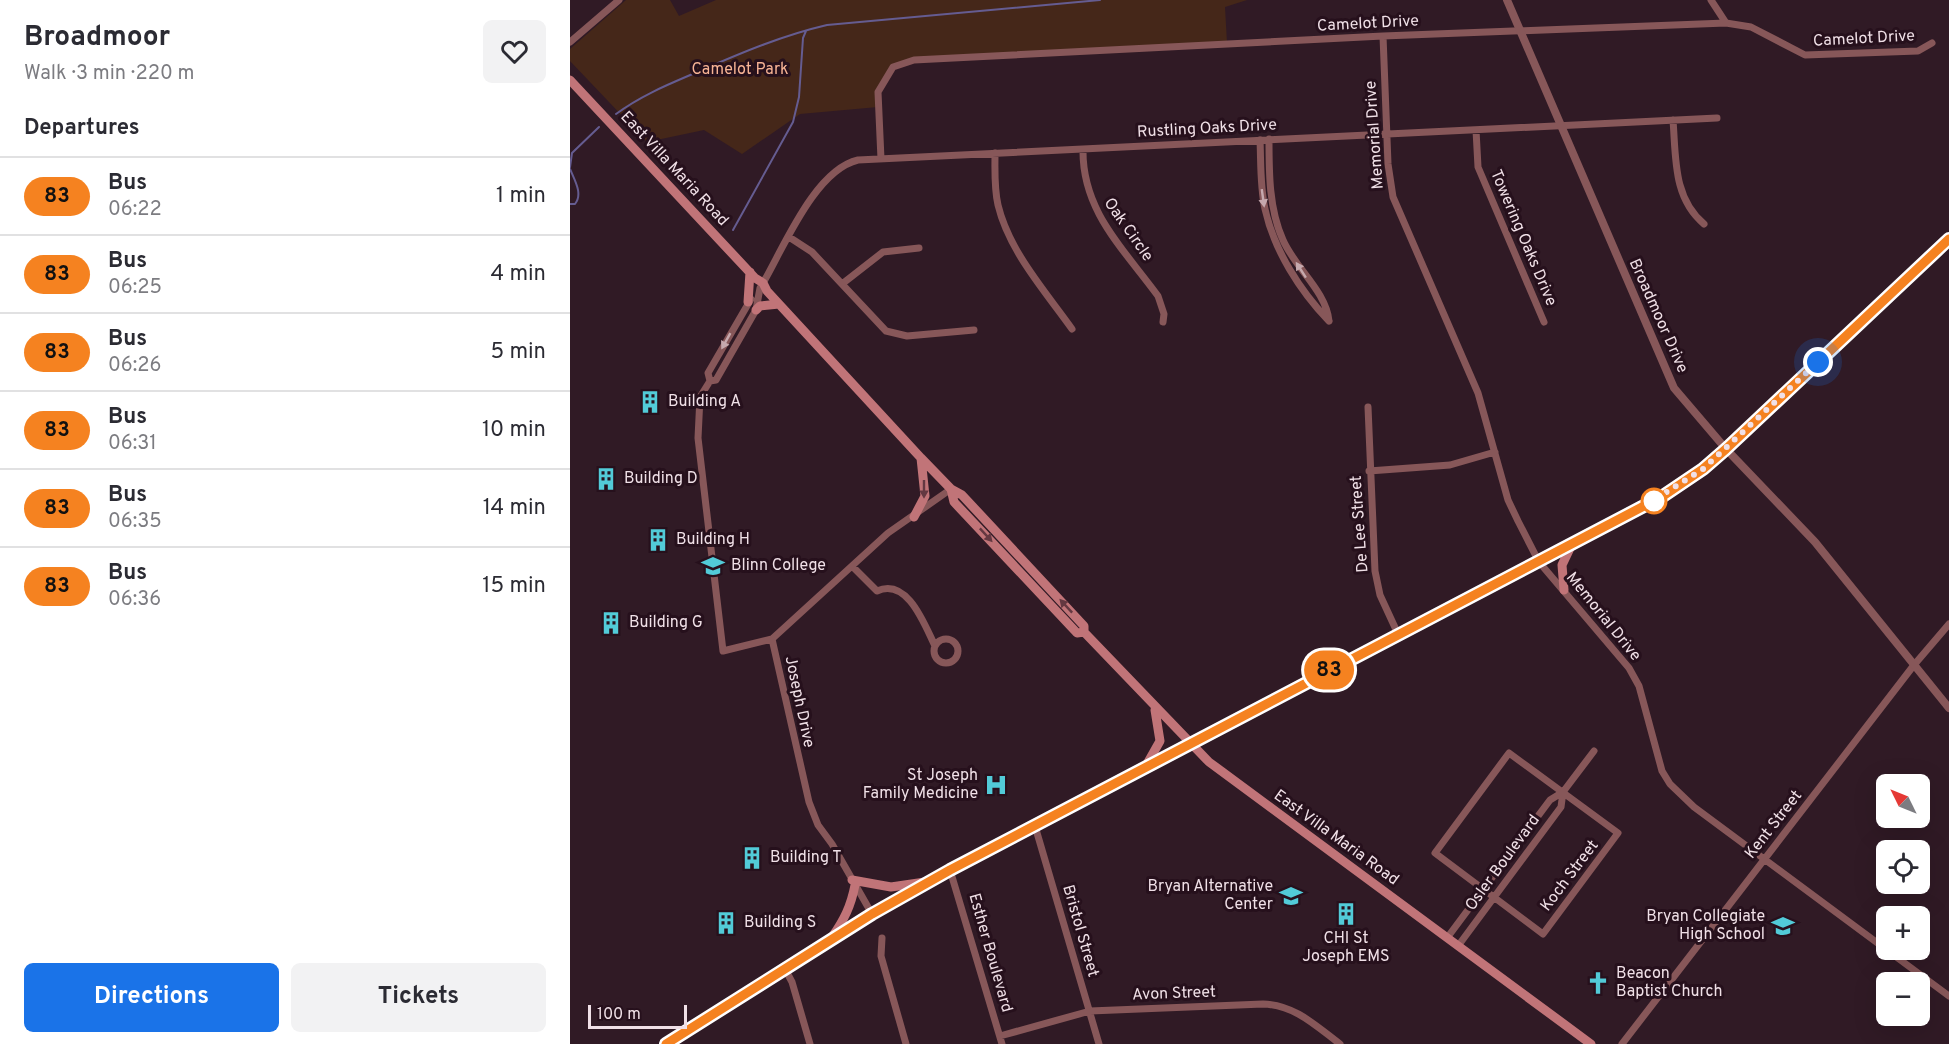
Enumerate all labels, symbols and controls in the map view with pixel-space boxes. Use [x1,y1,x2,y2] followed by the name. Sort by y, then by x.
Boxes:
[1317,11,1419,37] street label: Camelot Drive
[24,20,170,56] text: Broadmoor
[483,20,546,83] button: heart
[1813,26,1915,52] street label: Camelot Drive
[691,60,789,80] park label: Camelot Park
[24,61,194,87] text: Walk · 3 min · 220 m
[1361,80,1389,190] street label: Memorial Drive
[616,107,732,231] street label: East Villa Maria Road
[24,115,140,142] text: Departures
[1137,115,1277,143] street label: Rustling Oaks Drive
[1485,167,1561,309] street label: Towering Oaks Drive
[108,170,147,197] text: Bus
[44,183,70,210] text: 83
[496,183,546,210] text: 1 min
[1259,189,1268,208] one-way arrow
[1099,194,1157,266] street label: Oak Circle
[108,197,162,223] text: 06:22
[108,248,147,275] text: Bus
[1624,256,1692,376] street label: Broadmoor Drive
[44,261,70,288] text: 83
[491,261,546,288] text: 4 min
[1296,262,1307,279] one-way arrow
[108,275,162,301] text: 06:25
[108,326,147,353] text: Bus
[721,333,731,350] one-way arrow
[44,339,70,366] text: 83
[491,339,546,366] text: 5 min
[1803,347,1833,377] your location
[108,353,161,379] text: 06:26
[637,389,663,415] building icon: Building A
[668,392,741,412] place label: Building A
[108,404,147,431] text: Bus
[44,417,70,444] text: 83
[482,417,546,444] text: 10 min
[108,431,157,457] text: 06:31
[593,466,619,492] building icon: Building D
[624,469,698,489] place label: Building D
[1347,475,1373,573] street label: De Lee Street
[919,479,929,498] one-way arrow
[108,482,147,509] text: Bus
[1641,488,1667,514] unlabelled marker
[44,495,70,522] text: 83
[483,495,546,522] text: 14 min
[108,509,162,535] text: 06:35
[645,527,671,553] building icon: Building H
[978,528,992,542] one-way arrow
[676,530,750,550] place label: Building H
[700,553,726,579] school or university icon: Blinn College
[731,556,826,576] place label: Blinn College
[108,560,147,587] text: Bus
[1561,568,1645,666] street label: Memorial Drive
[44,573,70,600] text: 83
[482,573,546,600] text: 15 min
[108,587,161,613] text: 06:36
[1059,600,1073,614] one-way arrow
[598,610,624,636] building icon: Building G
[629,613,703,633] place label: Building G
[1302,650,1356,690] line badge: 83
[780,654,818,750] street label: Joseph Drive
[1316,657,1342,684] text: 83
[863,766,978,804] place label: St Joseph Family Medicine
[983,772,1009,798] hospital icon: St Joseph Family Medicine
[1876,774,1930,828] north arrow
[1876,774,1930,1026] map controls
[1269,786,1403,890] street label: East Villa Maria Road
[1741,787,1807,863] street label: Kent Street
[1461,811,1545,915] street label: Osler Boulevard
[1537,836,1603,916] street label: Koch Street
[1876,840,1930,894] button: locate
[739,845,765,871] building icon: Building T
[770,848,842,868] place label: Building T
[1148,877,1273,915] place label: Bryan Alternative Center
[1057,883,1103,979] street label: Bristol Street
[1278,883,1304,909] school or university icon: Bryan Alternative Center
[963,891,1017,1015] street label: Esther Boulevard
[1333,901,1359,927] building icon: CHI St Joseph EMS
[1876,906,1930,960] button: +
[1646,907,1765,945] place label: Bryan Collegiate High School
[713,910,739,936] building icon: Building S
[744,913,816,933] place label: Building S
[1770,913,1796,939] school or university icon: Bryan Collegiate High School
[1302,929,1390,967] place label: CHI St Joseph EMS
[24,963,279,1032] button: Directions
[291,963,546,1032] button: Tickets
[1616,964,1722,1002] place label: Beacon Baptist Church
[1585,970,1611,996] church icon: Beacon Baptist Church
[1876,972,1930,1026] button: −
[1132,983,1216,1005] street label: Avon Street
[588,1002,687,1030] scale bar
[597,1005,641,1025] text: 100 m

